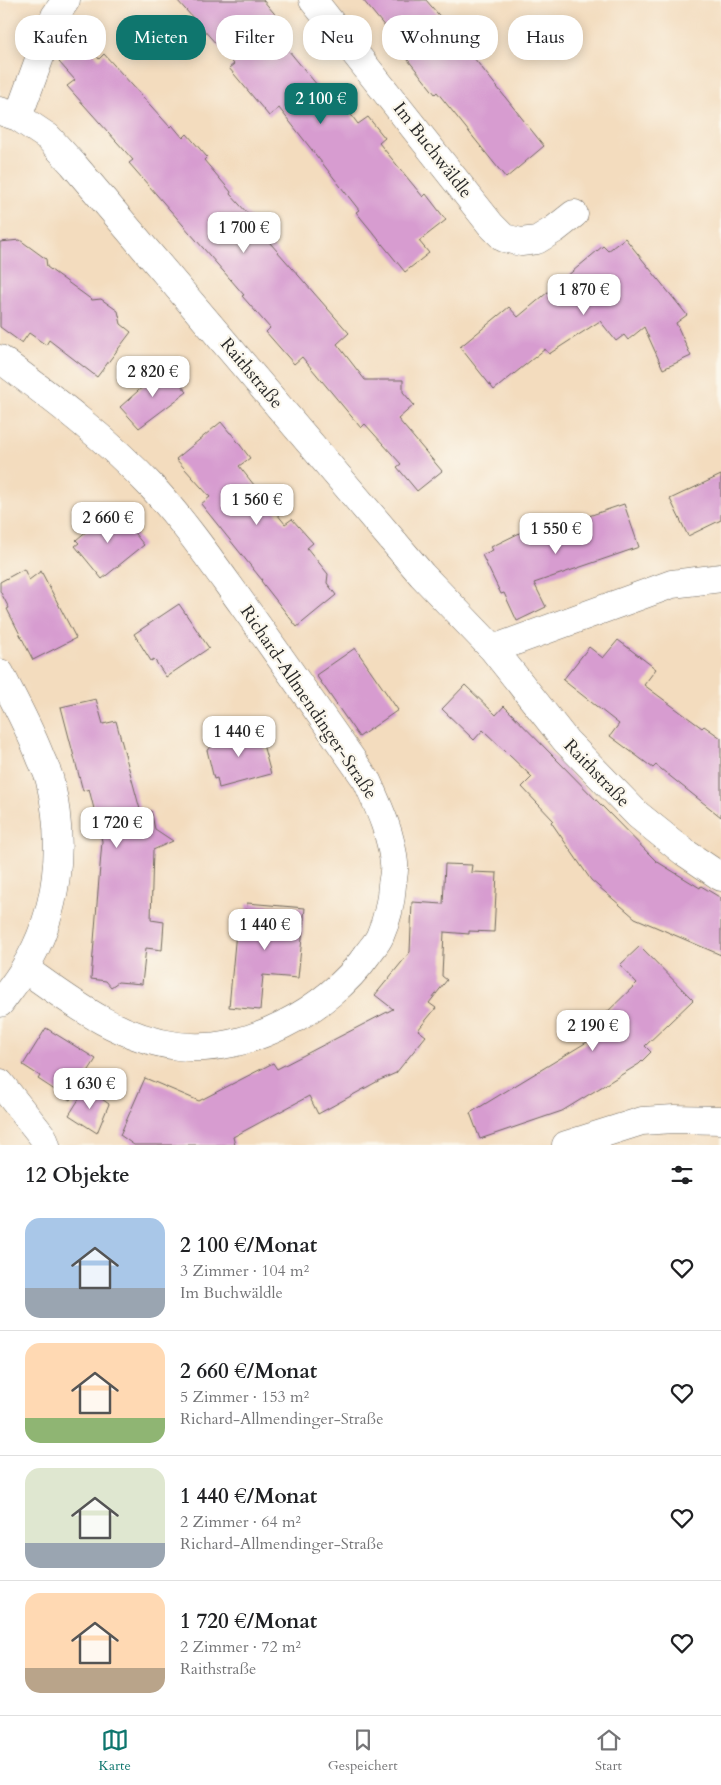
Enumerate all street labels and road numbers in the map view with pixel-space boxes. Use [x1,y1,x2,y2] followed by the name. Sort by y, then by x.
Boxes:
[387,97,478,204] street label: Im Buchwäldle
[214,332,289,414] street label: Raithstraße
[234,600,383,804] street label: Richard-Allmendinger-Straße
[558,734,635,813] street label: Raithstraße

